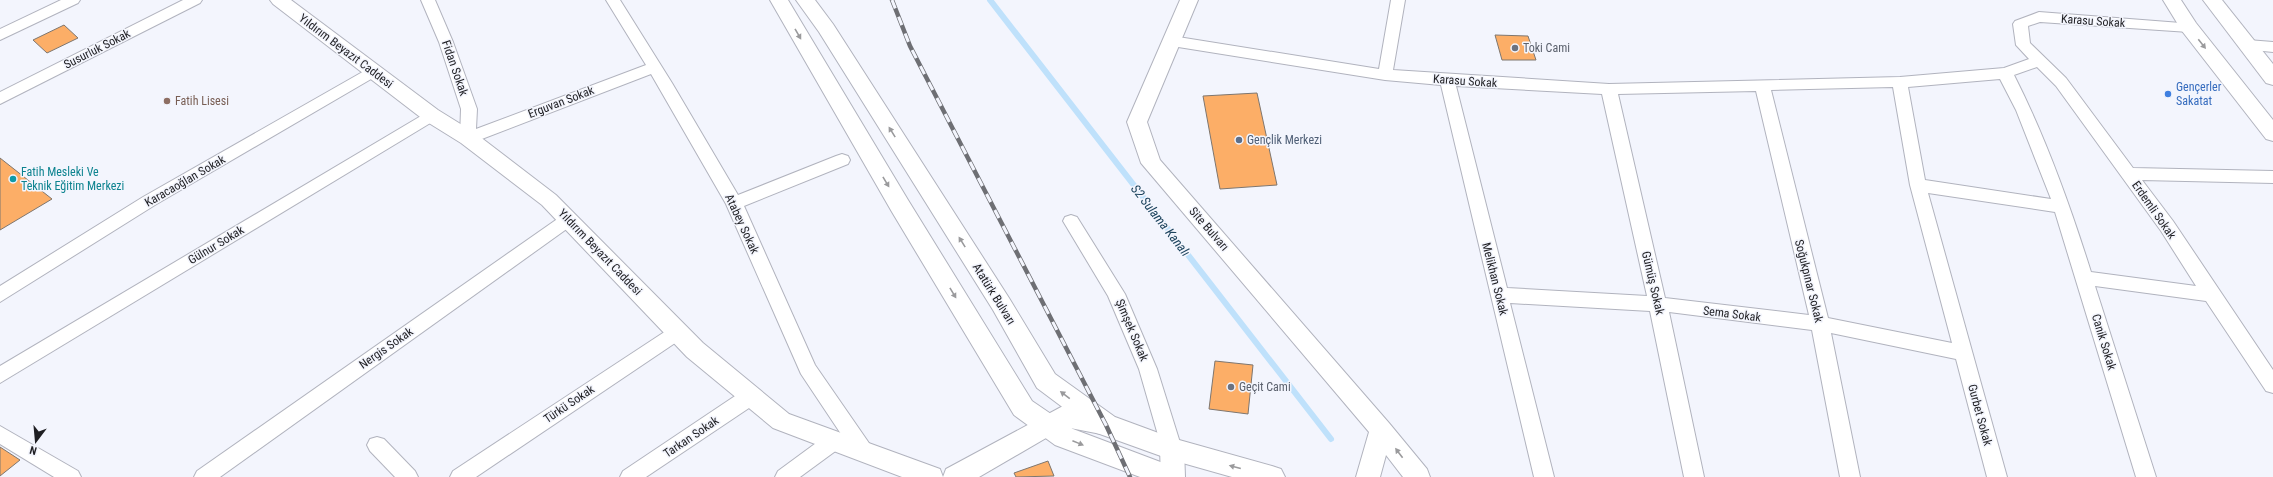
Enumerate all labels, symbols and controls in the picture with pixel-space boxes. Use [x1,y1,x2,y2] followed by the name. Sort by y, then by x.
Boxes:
[296,11,396,91] street label: Yıldırım Beyazıt Caddesi
[2060,12,2126,30] street label: Karasu Sokak
[62,26,133,72] street label: Susurluk Sokak
[795,28,802,40] one-way arrow
[439,38,471,98] street label: Fidan Sokak
[2198,38,2206,49] one-way arrow
[1523,41,1570,55] place label: Toki Cami
[1510,43,1520,53] marker: Toki Cami
[1432,72,1498,90] street label: Karasu Sokak
[2176,80,2222,108] place label: Gençerler Sakatat
[526,83,596,121] street label: Erguvan Sokak
[2163,89,2173,99] marker: Gençerler Sakatat
[175,94,229,108] place label: Fatih Lisesi
[162,96,172,106] marker: Fatih Lisesi
[888,127,896,138] one-way arrow
[1247,133,1322,147] place label: Gençlik Merkezi
[1234,135,1244,145] marker: Gençlik Merkezi
[142,152,228,210] street label: Karacaoğlan Sokak
[21,165,124,193] place label: Fatih Mesleki Ve Teknik Eğitim Merkezi
[8,174,18,184] marker: Fatih Mesleki Ve Teknik Eğitim Merkezi
[882,176,889,188] one-way arrow
[2129,178,2179,242] street label: Erdemli Sokak
[1128,182,1193,259] water label: S2 Sulama Kanalı
[722,192,762,257] street label: Atabey Sokak
[1186,204,1232,254] street label: Site Bulvarı
[555,206,645,298] street label: Yıldırım Beyazıt Caddesi
[186,223,247,267] street label: Gülnur Sokak
[958,237,966,247] one-way arrow
[1792,238,1826,324] street label: Soğukpınar Sokak
[1479,241,1511,317] street label: Melikhan Sokak
[1639,250,1667,317] street label: Gümüş Sokak
[970,261,1018,327] street label: Atatürk Bulvarı
[949,287,956,299] one-way arrow
[1113,297,1152,364] street label: Şimşek Sokak
[1702,304,1762,325] street label: Sema Sokak
[2089,312,2119,372] street label: Canik Sokak
[356,324,416,372] street label: Nergis Sokak
[1239,380,1291,394] place label: Geçit Cami
[541,382,597,426] street label: Türkü Sokak
[1226,382,1236,392] marker: Geçit Cami
[1965,383,1995,448] street label: Gurbet Sokak
[1060,391,1071,399] one-way arrow
[661,413,722,461] street label: Tarkan Sokak
[16,421,56,461] north arrow
[1072,441,1084,447] one-way arrow
[28,443,38,457] text: N
[1395,448,1404,459] one-way arrow
[1228,463,1241,469] one-way arrow

